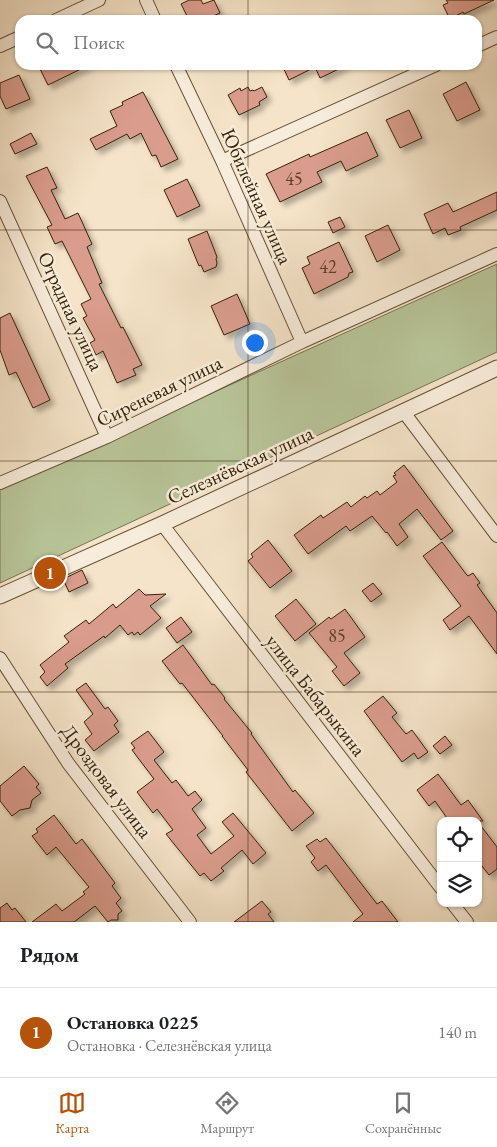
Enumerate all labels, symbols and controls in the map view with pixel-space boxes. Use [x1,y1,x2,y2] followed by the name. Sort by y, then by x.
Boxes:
[15,15,482,70] search box
[33,29,61,57] icon: search
[73,30,125,55] text: Поиск
[215,124,299,268] street label: Юбилейная улица
[285,167,303,190] house number: 45
[32,247,110,375] street label: Отрадная улица
[319,255,337,278] house number: 42
[242,330,268,356] your location
[92,349,226,433] street label: Сиреневая улица
[163,420,317,510] street label: Селезнёвская улица
[34,554,66,592] pin: 1
[328,624,346,647] house number: 85
[260,629,372,761] street label: улица Бабарыкина
[56,719,158,843] street label: Дроздовая улица
[437,817,482,907] map controls
[437,817,482,862] button: locate
[437,862,482,907] button: layers
[20,941,79,968] text: Рядом
[67,1010,199,1035] text: Остановка 0225
[32,1022,40,1043] text: 1
[438,1022,477,1043] text: 140 m
[67,1035,272,1056] text: Остановка · Селезнёвская улица
[56,1089,89,1137] tab: Карта
[200,1089,254,1137] tab: Маршрут
[365,1089,441,1137] tab: Сохранённые

